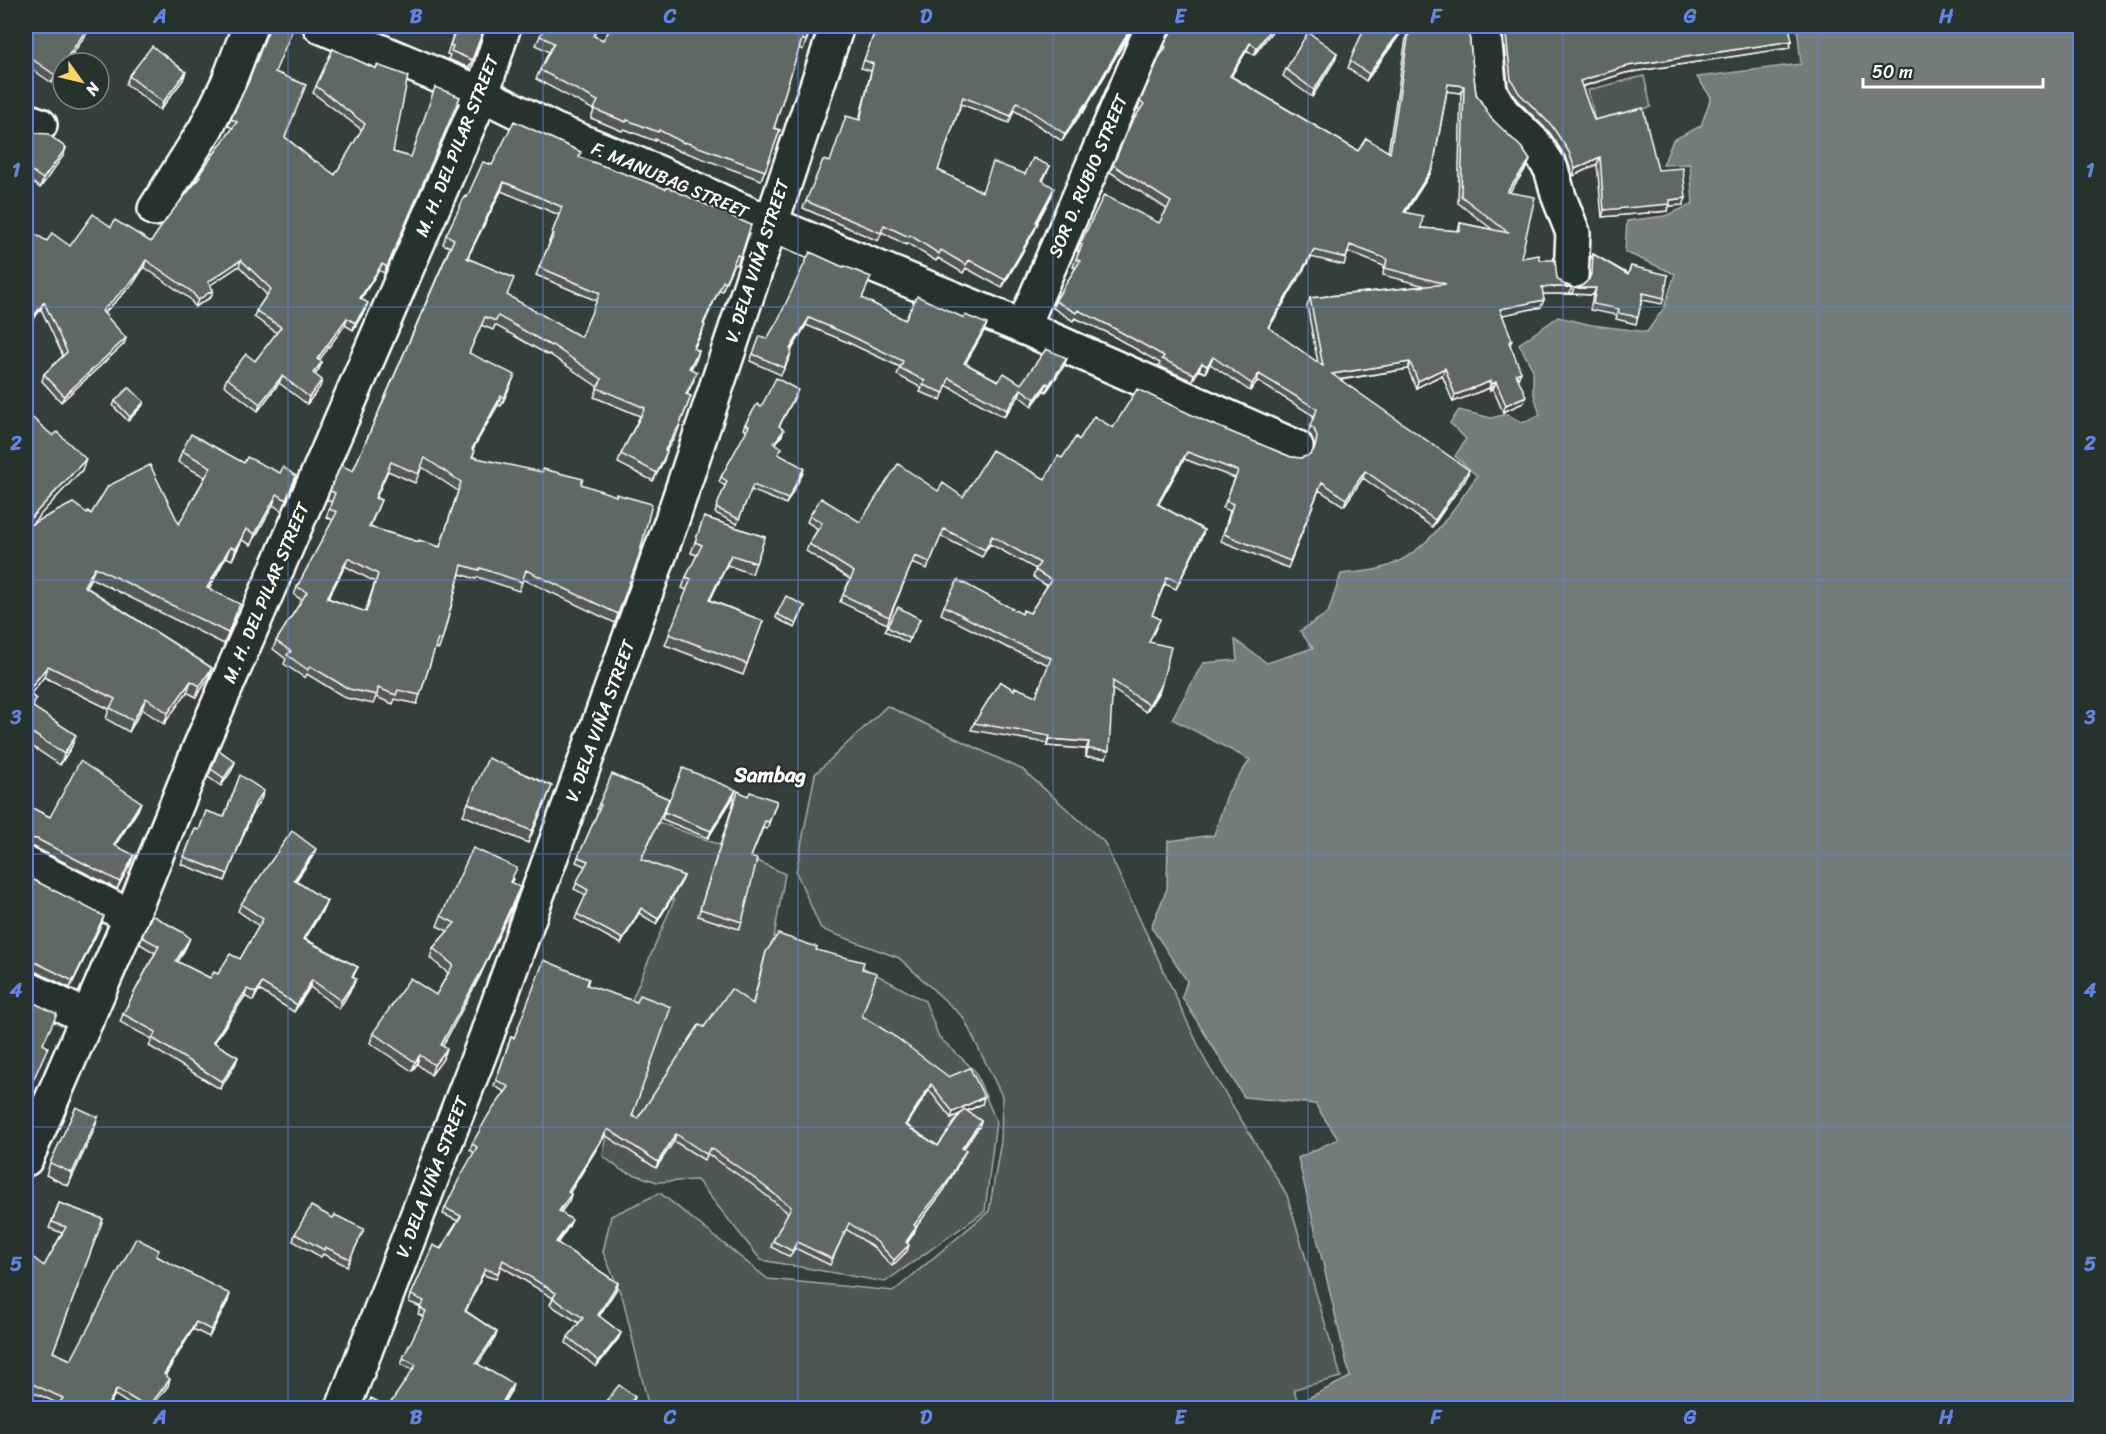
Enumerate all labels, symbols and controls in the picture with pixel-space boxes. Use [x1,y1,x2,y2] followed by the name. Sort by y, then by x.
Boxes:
[152,0,167,34] text: A
[410,0,423,34] text: B
[663,0,677,34] text: C
[920,0,933,34] text: D
[1174,0,1187,34] text: E
[1430,0,1443,34] text: F
[1683,0,1697,34] text: G
[1938,0,1954,34] text: H
[406,49,509,242] street label: M. H. DEL PILAR STREET
[51,51,111,111] north arrow
[1863,51,2043,89] scale bar
[1872,56,1913,88] text: 50 m
[77,76,109,103] text: N
[1039,88,1137,263] street label: SOR D. RUBIO STREET
[586,132,755,228] street label: F. MANUBAG STREET
[12,153,21,188] text: 1
[2086,153,2095,188] text: 1
[715,174,799,347] street label: V. DELA VIÑA STREET
[9,426,22,461] text: 2
[2083,426,2096,461] text: 2
[213,496,319,688] street label: M. H. DEL PILAR STREET
[556,634,645,807] street label: V. DELA VIÑA STREET
[10,700,22,735] text: 3
[2084,700,2096,735] text: 3
[733,756,807,794] district label: Sambag
[9,973,23,1008] text: 4
[2083,973,2097,1008] text: 4
[387,1090,478,1262] street label: V. DELA VIÑA STREET
[10,1247,22,1282] text: 5
[2084,1247,2096,1282] text: 5
[152,1400,167,1434] text: A
[410,1400,423,1434] text: B
[663,1400,677,1434] text: C
[920,1400,933,1434] text: D
[1174,1400,1187,1434] text: E
[1430,1400,1443,1434] text: F
[1683,1400,1697,1434] text: G
[1938,1400,1954,1434] text: H

